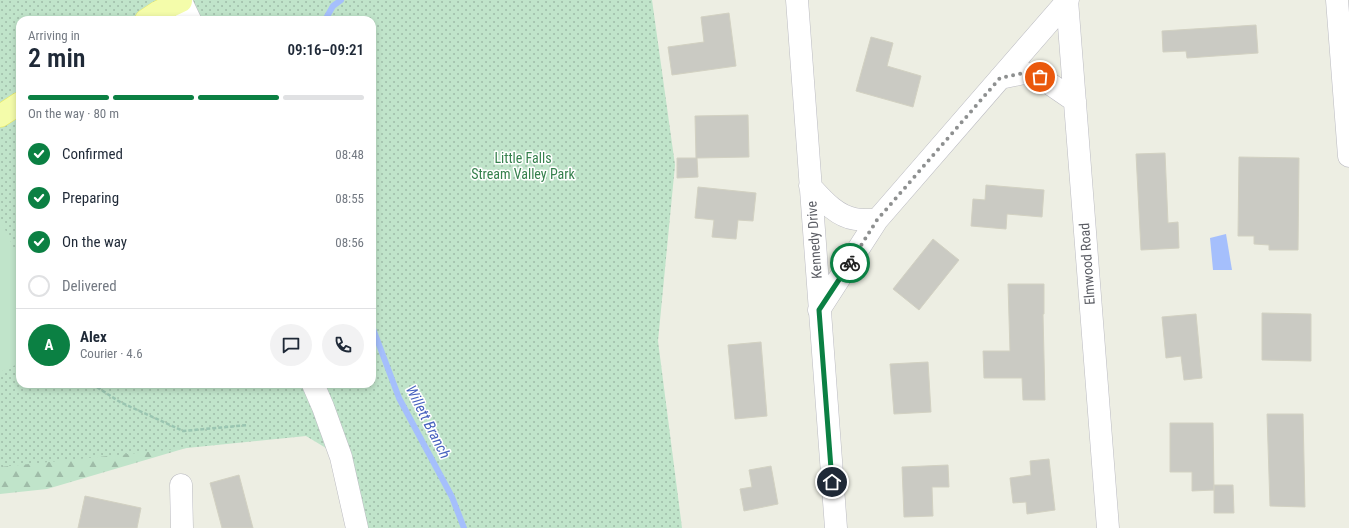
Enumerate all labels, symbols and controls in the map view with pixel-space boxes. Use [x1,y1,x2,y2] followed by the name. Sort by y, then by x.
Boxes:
[28,28,80,43] text: Arriving in
[287,41,364,59] text: 09:16–09:21
[28,43,86,73] text: 2 min
[1023,60,1057,94] pin
[1029,66,1051,88] icon: bag
[28,106,119,121] text: On the way · 80 m
[28,143,50,165] icon: check
[62,145,123,163] text: Confirmed
[335,147,364,162] text: 08:48
[471,150,576,182] park label: Little Falls Stream Valley Park
[28,187,50,209] icon: check
[62,189,119,207] text: Preparing
[335,191,364,206] text: 08:55
[803,200,825,280] street label: Kennedy Drive
[1076,222,1098,306] street label: Elmwood Road
[28,231,50,253] icon: check
[62,233,127,251] text: On the way
[335,235,364,250] text: 08:56
[830,243,870,283] courier
[839,252,861,274] icon: bike
[62,277,117,295] text: Delivered
[270,324,312,366] button: chat
[322,324,364,366] button: phone
[80,328,107,346] text: Alex
[45,336,53,354] text: A
[80,346,143,361] text: Courier · 4.6
[402,382,454,462] water label: Willett Branch
[815,465,849,499] pin
[821,471,843,493] icon: home

